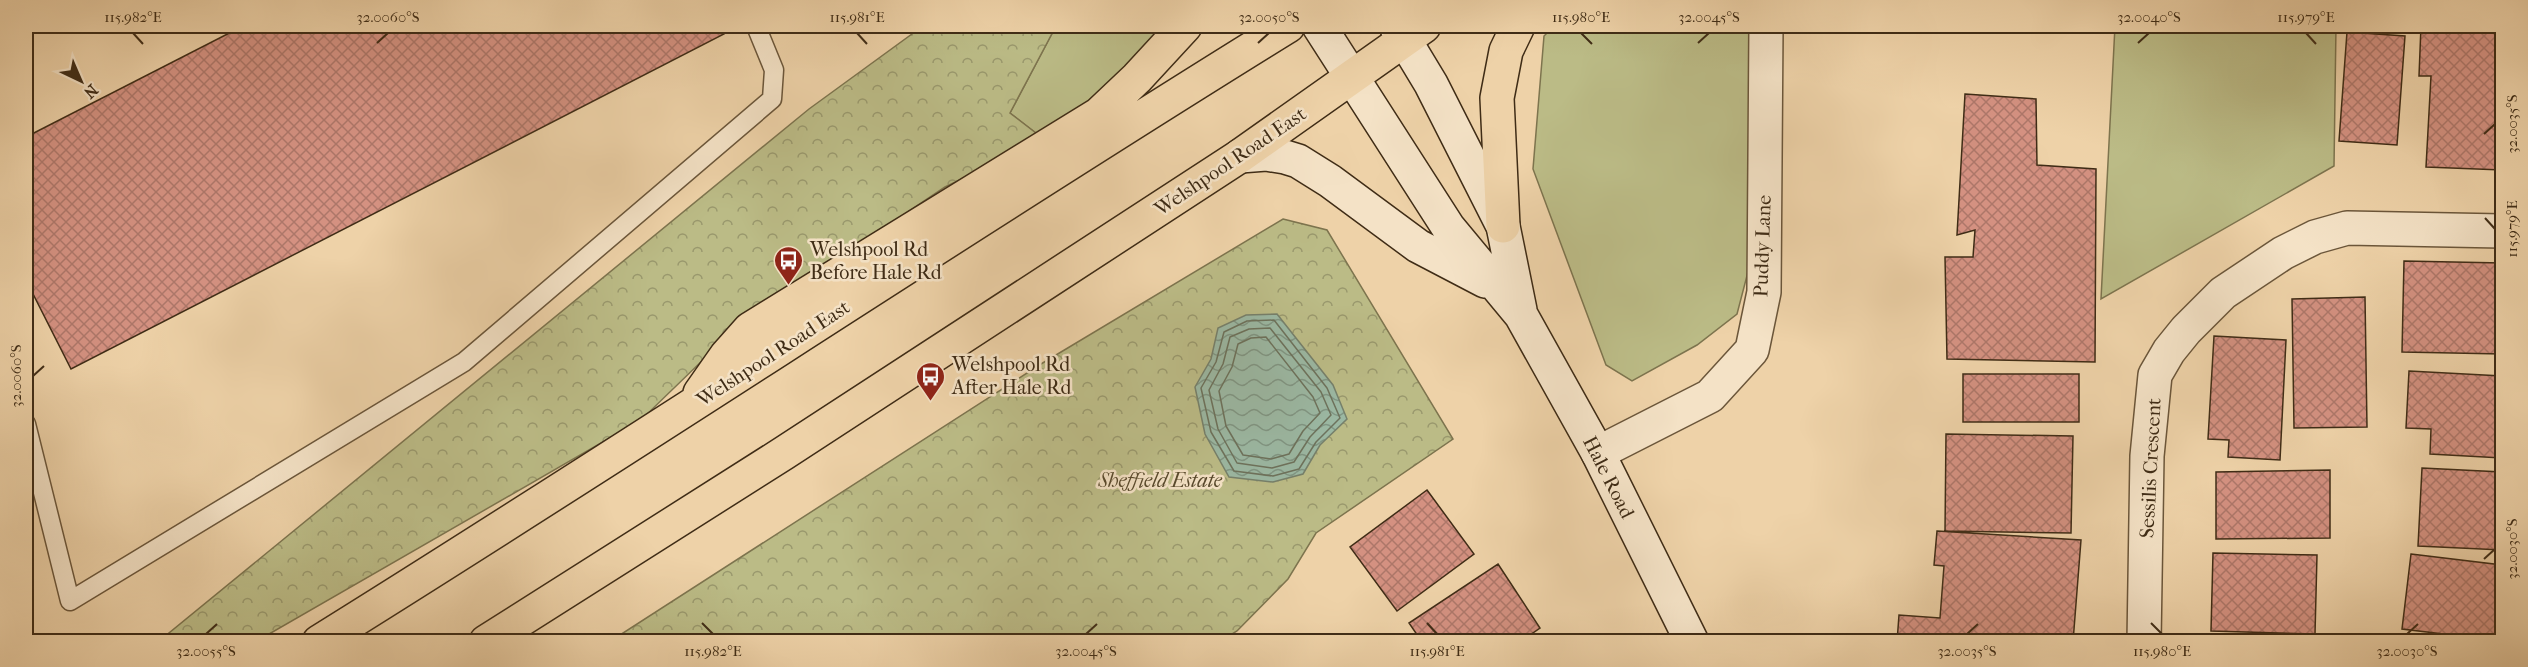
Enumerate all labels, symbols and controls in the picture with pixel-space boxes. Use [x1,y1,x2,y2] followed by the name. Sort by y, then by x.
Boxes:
[104,8,162,26] text: 115.982°E
[357,8,420,26] text: 32.0060°S
[829,8,885,26] text: 115.981°E
[1238,8,1300,26] text: 32.0050°S
[1552,8,1610,26] text: 115.980°E
[1678,8,1740,26] text: 32.0045°S
[2117,8,2181,26] text: 32.0040°S
[2277,8,2335,26] text: 115.979°E
[51,51,111,111] north arrow
[79,80,102,103] text: N
[2503,94,2521,154] text: 32.0035°S
[1149,102,1310,221] street label: Welshpool Road East
[1749,194,1776,298] street label: Puddy Lane
[2503,200,2521,258] text: 115.979°E
[809,238,943,284] place label: Welshpool Rd Before Hale Rd
[773,244,805,286] bus stop icon: Welshpool Rd Before Hale Rd
[692,295,854,412] street label: Welshpool Road East
[7,344,25,407] text: 32.0060°S
[951,353,1072,399] place label: Welshpool Rd After Hale Rd
[915,360,947,402] bus stop icon: Welshpool Rd After Hale Rd
[2135,397,2166,539] street label: Sessilis Crescent
[1578,432,1640,523] street label: Hale Road
[1097,469,1223,492] park label: Sheffield Estate
[2503,518,2521,579] text: 32.0030°S
[176,642,236,660] text: 32.0055°S
[684,642,742,660] text: 115.982°E
[1055,642,1117,660] text: 32.0045°S
[1409,642,1465,660] text: 115.981°E
[1937,642,1997,660] text: 32.0035°S
[2133,642,2191,660] text: 115.980°E
[2377,642,2438,660] text: 32.0030°S

